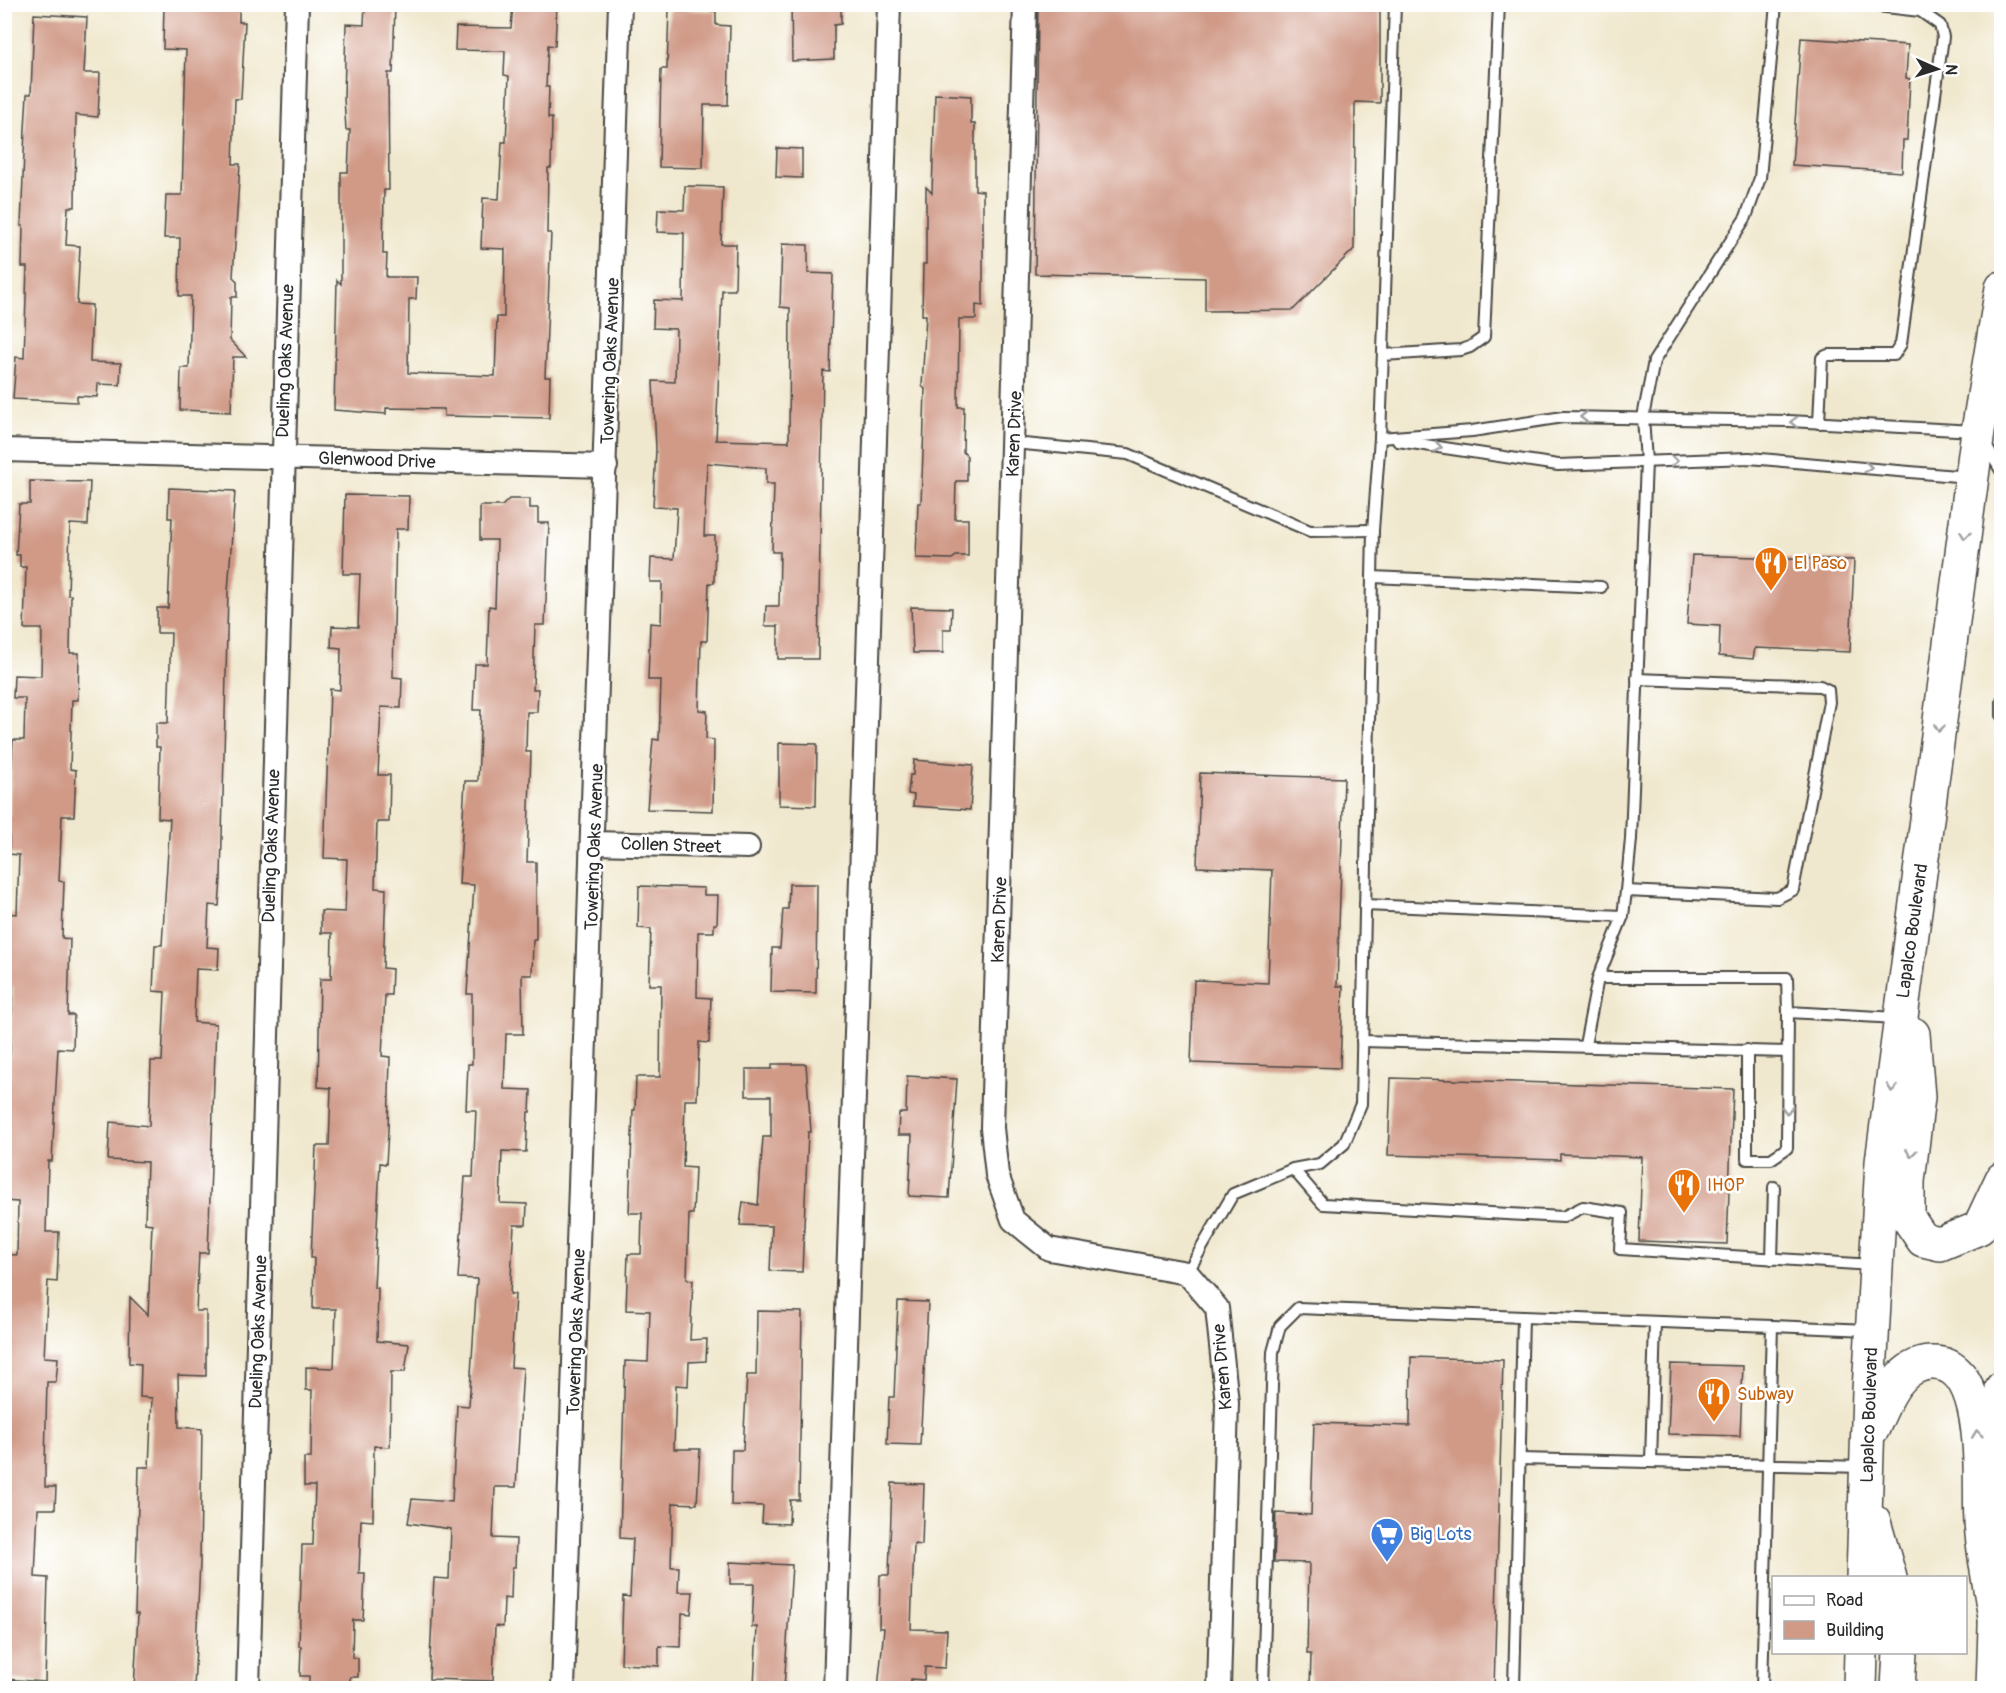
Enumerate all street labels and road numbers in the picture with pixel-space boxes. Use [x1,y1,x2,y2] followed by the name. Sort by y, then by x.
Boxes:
[596,277,625,445] street label: Towering Oaks Avenue
[271,284,300,438] street label: Dueling Oaks Avenue
[1002,390,1028,478] street label: Karen Drive
[318,447,436,474] street label: Glenwood Drive
[580,763,609,931] street label: Towering Oaks Avenue
[257,769,286,923] street label: Dueling Oaks Avenue
[620,832,722,859] street label: Collen Street
[1892,862,1933,1000] street label: Lapalco Boulevard
[987,876,1013,964] street label: Karen Drive
[562,1248,591,1416] street label: Towering Oaks Avenue
[244,1255,273,1409] street label: Dueling Oaks Avenue
[1207,1323,1238,1411] street label: Karen Drive
[1856,1347,1883,1483] street label: Lapalco Boulevard

